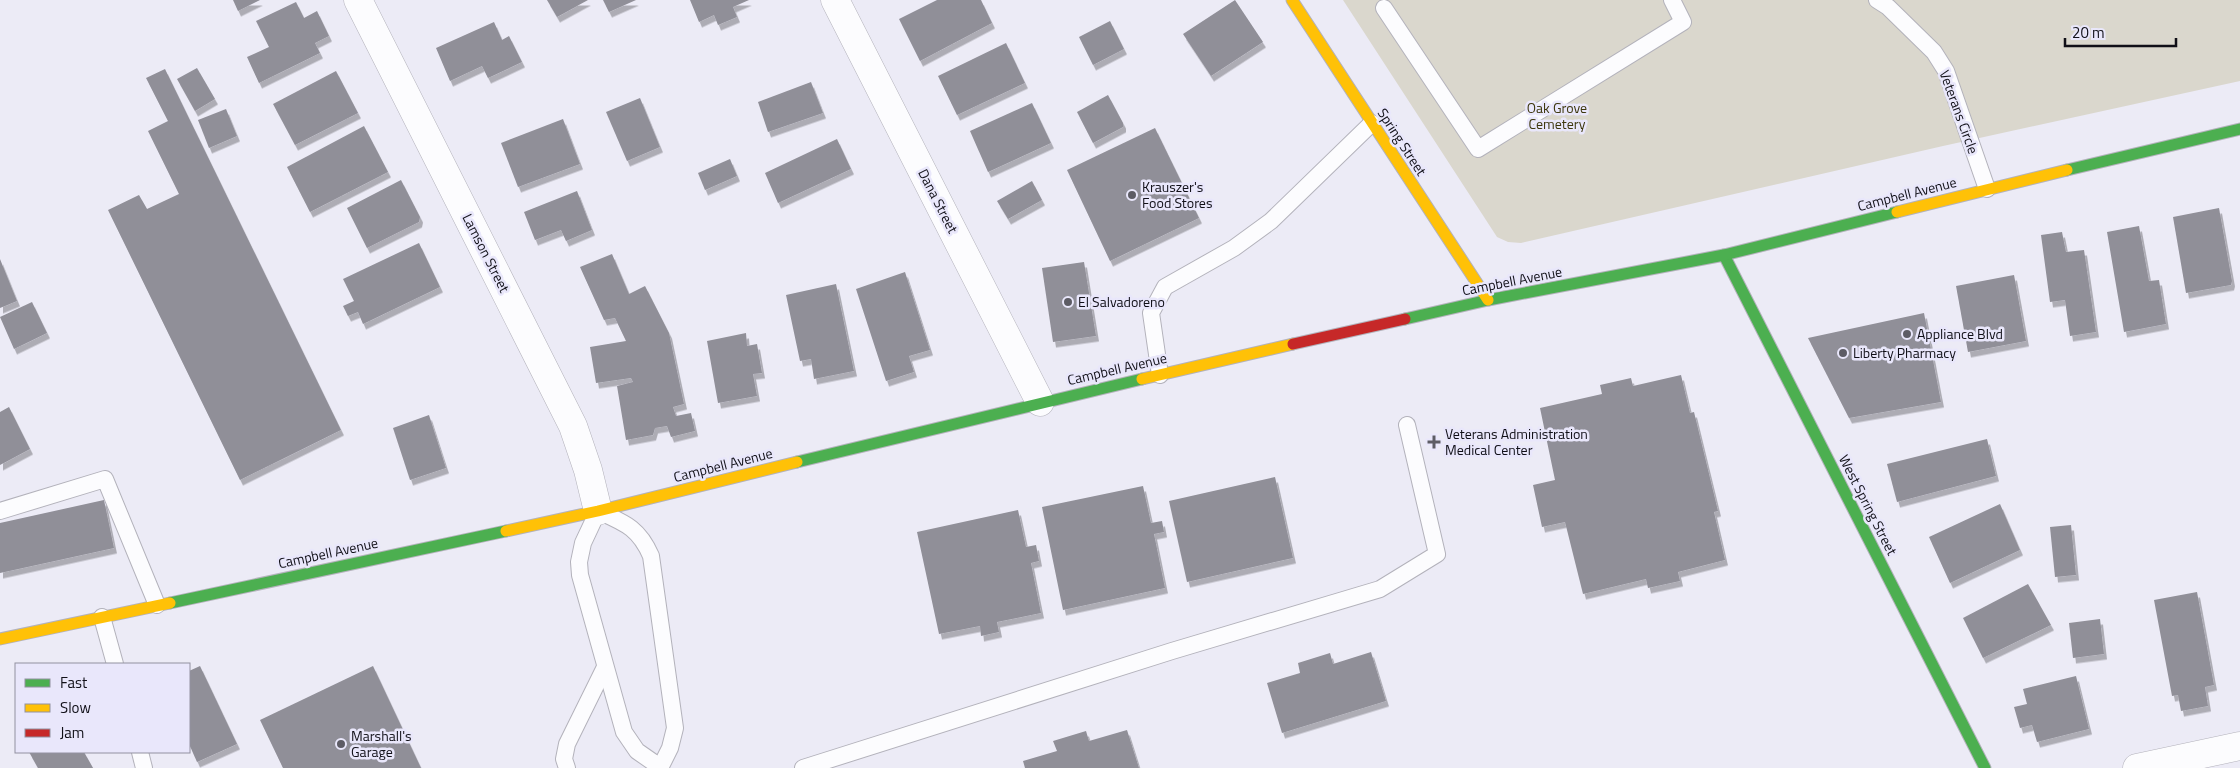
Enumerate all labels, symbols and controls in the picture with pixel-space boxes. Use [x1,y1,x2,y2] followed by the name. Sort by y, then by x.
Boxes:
[2065,15,2176,47] scale bar
[2072,21,2105,44] text: 20 m
[1935,67,1984,157] street label: Veterans Circle
[1527,97,1587,134] park label: Oak Grove Cemetery
[1373,104,1432,180] street label: Spring Street
[913,165,964,237] street label: Dana Street
[1855,171,1959,216] street label: Campbell Avenue
[1142,176,1212,213] place label: Krauszer's Food Stores
[1126,189,1138,201] marker: Krauszer's Food Stores
[458,210,515,296] street label: Lamson Street
[1460,261,1564,300] street label: Campbell Avenue
[1078,291,1165,312] place label: El Salvadoreno
[1062,296,1074,308] marker: El Salvadoreno
[1917,323,2003,344] place label: Appliance Blvd
[1901,328,1913,340] marker: Appliance Blvd
[1853,342,1956,363] place label: Liberty Pharmacy
[1065,347,1169,390] street label: Campbell Avenue
[1837,347,1849,359] marker: Liberty Pharmacy
[1445,423,1588,460] place label: Veterans Administration Medical Center
[1427,435,1441,449] marker: Veterans Administration Medical Center
[671,442,775,487] street label: Campbell Avenue
[1834,451,1903,559] street label: West Spring Street
[276,532,380,573] street label: Campbell Avenue
[15,663,190,753] legend
[60,671,88,694] text: Fast
[60,696,91,719] text: Slow
[60,721,84,744] text: Jam
[351,725,411,762] place label: Marshall's Garage
[335,738,347,750] marker: Marshall's Garage

